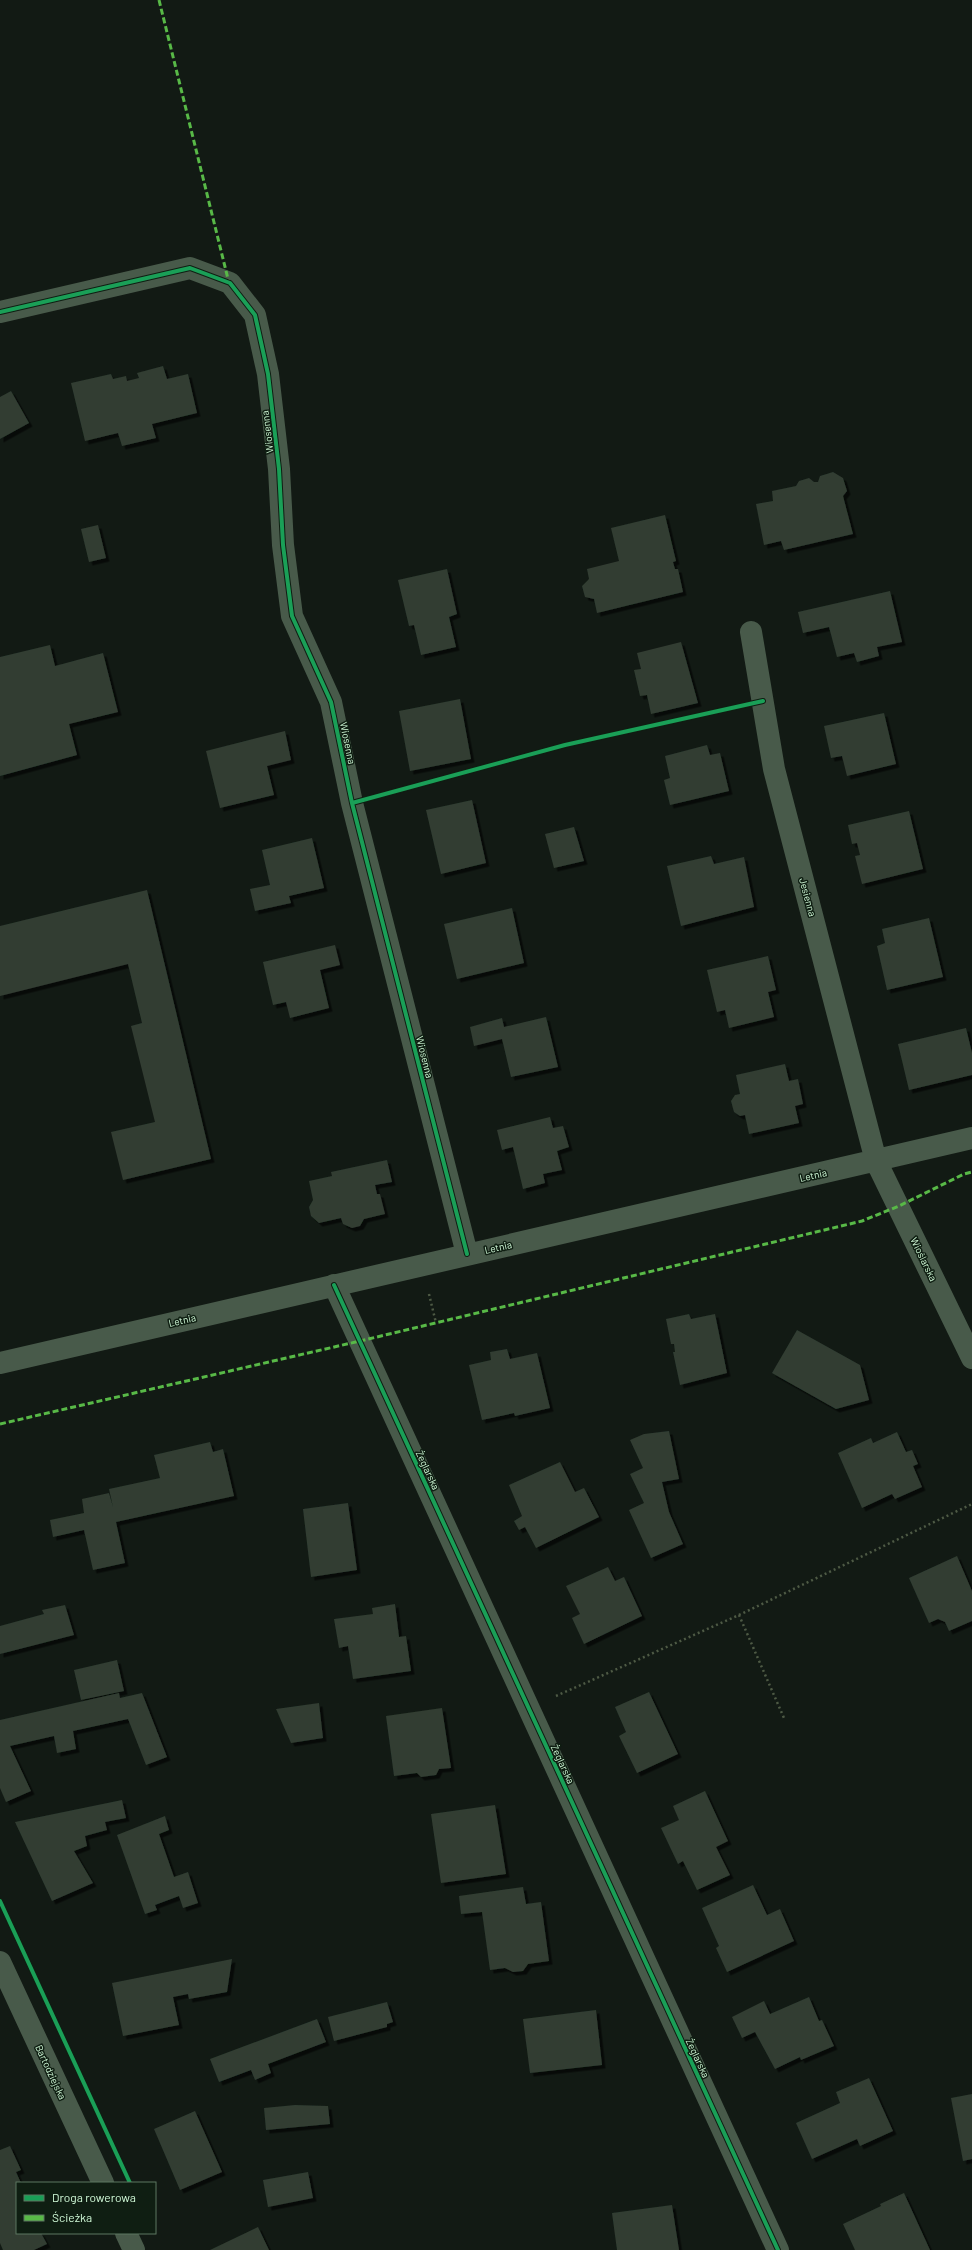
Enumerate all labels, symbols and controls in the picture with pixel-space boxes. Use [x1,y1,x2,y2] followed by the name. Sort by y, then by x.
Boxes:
[258,410,276,454] street label: Wiosenna
[338,721,358,765] street label: Wiosenna
[797,876,819,918] street label: Jesienna
[414,1035,436,1079] street label: Wiosenna
[798,1166,828,1184] street label: Letnia
[908,1235,940,1283] street label: Wioślarska
[483,1238,513,1256] street label: Letnia
[167,1311,197,1329] street label: Letnia
[414,1448,442,1492] street label: Żeglarska
[549,1742,577,1786] street label: Żeglarska
[684,2036,712,2080] street label: Żeglarska
[33,2043,69,2101] street label: Bartodziejska
[16,2182,156,2234] legend
[52,2190,136,2204] text: Droga rowerowa
[52,2210,92,2224] text: Ścieżka

